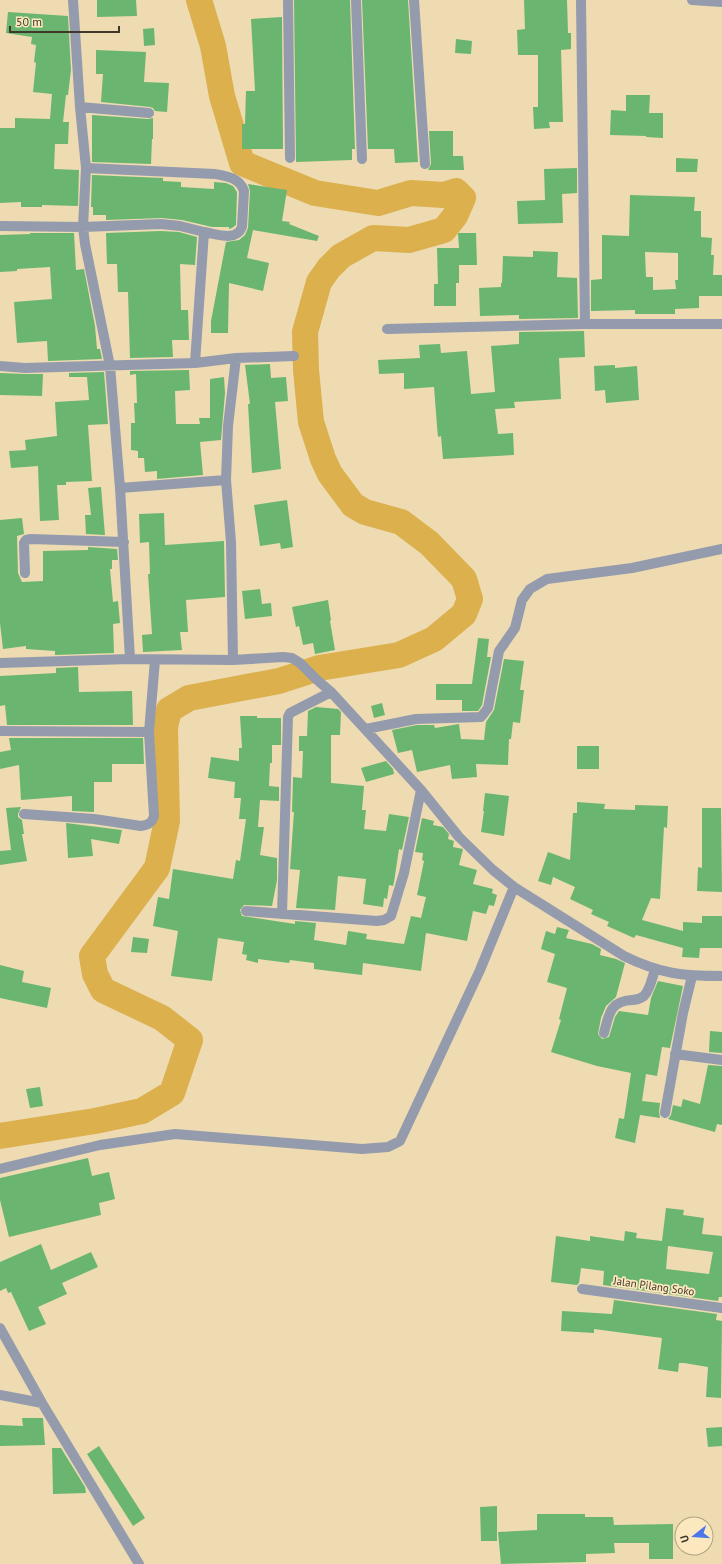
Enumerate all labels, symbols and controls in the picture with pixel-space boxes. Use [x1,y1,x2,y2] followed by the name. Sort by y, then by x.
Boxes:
[10,8,119,34] scale bar
[16,14,42,29] text: 50 m
[612,1273,696,1299] street label: Jalan Pilang Soko
[674,1516,714,1556] north arrow
[677,1533,692,1544] text: U

